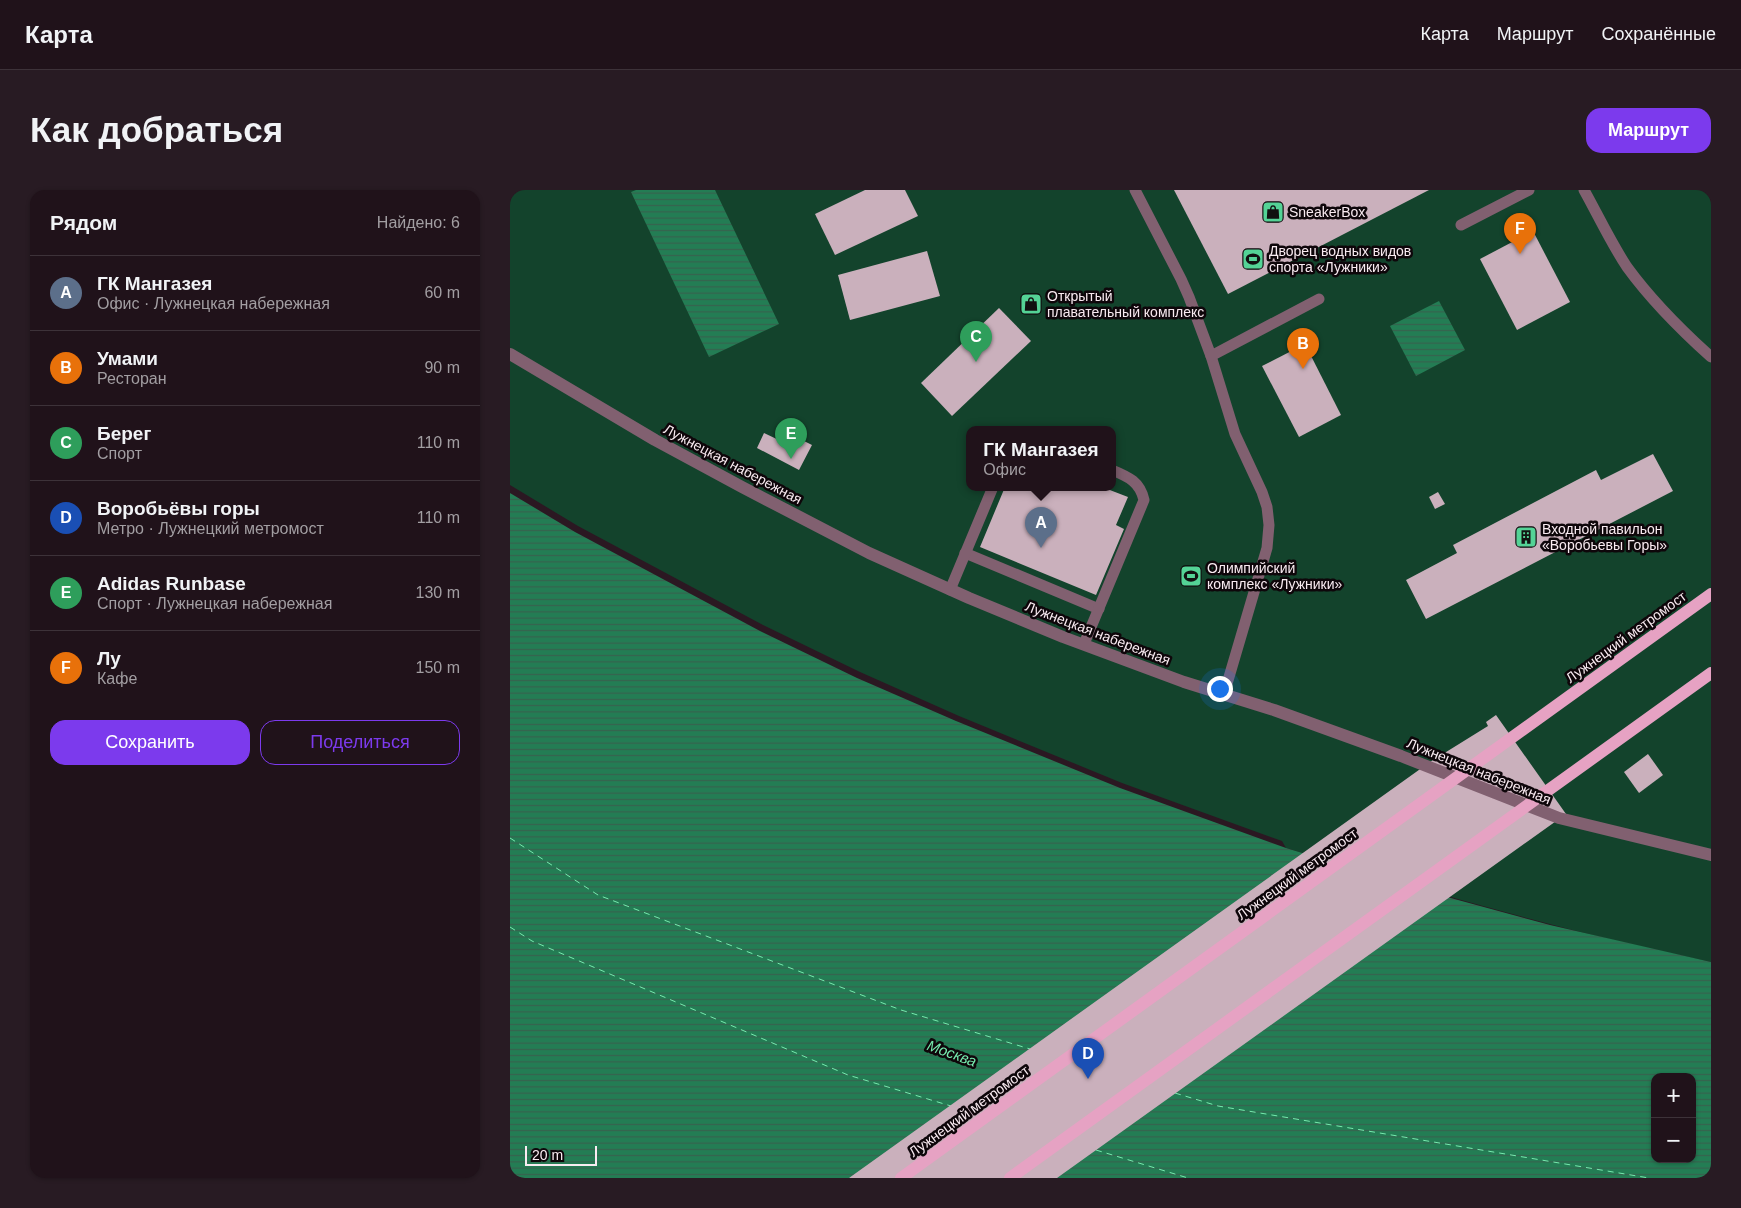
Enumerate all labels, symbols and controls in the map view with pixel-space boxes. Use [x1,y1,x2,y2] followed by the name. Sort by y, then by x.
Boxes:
[25,21,93,48] text: Карта
[1421,24,1469,44] text: Карта
[1497,24,1573,44] text: Маршрут
[1601,24,1716,44] text: Сохранённые
[1586,108,1711,153] button: Маршрут
[30,110,283,149] text: Как добраться
[1261,200,1285,224] shop icon: SneakerBox
[1289,204,1365,220] place label: SneakerBox
[50,211,117,234] text: Рядом
[1504,213,1536,254] pin: F
[377,214,460,231] text: Найдено: 6
[1269,243,1411,275] place label: Дворец водных видов спорта «Лужники»
[1241,247,1265,271] sports icon: Дворец водных видов спорта «Лужники»
[97,273,212,294] text: ГК Мангазея
[60,284,72,301] text: A
[424,284,460,301] text: 60 m
[1047,288,1204,320] place label: Открытый плавательный комплекс
[1019,292,1043,316] shop icon: Открытый плавательный комплекс
[97,295,330,312] text: Офис · Лужнецкая набережная
[960,321,992,362] pin: C
[1287,328,1319,369] pin: B
[97,348,158,369] text: Умами
[60,359,72,376] text: B
[424,359,460,376] text: 90 m
[97,370,167,387] text: Ресторан
[775,418,807,459] pin: E
[661,421,805,507] street label: Лужнецкая набережная
[97,423,151,444] text: Берег
[966,426,1116,491] popup
[60,434,72,451] text: C
[417,434,460,451] text: 110 m
[983,439,1099,460] text: ГК Мангазея
[97,445,142,462] text: Спорт
[983,461,1026,478] text: Офис
[97,498,260,519] text: Воробьёвы горы
[1025,507,1057,548] pin: A
[60,509,72,526] text: D
[417,509,460,526] text: 110 m
[97,520,324,537] text: Метро · Лужнецкий метромост
[1542,521,1667,553] place label: Входной павильон «Воробьевы Горы»
[1514,525,1538,549] building icon: Входной павильон «Воробьевы Горы»
[1207,560,1343,592] place label: Олимпийский комплекс «Лужники»
[1179,564,1203,588] sports icon: Олимпийский комплекс «Лужники»
[97,573,246,594] text: Adidas Runbase
[61,584,71,601] text: E
[416,584,460,601] text: 130 m
[1563,588,1690,686] street label: Лужнецкий метромост
[97,595,332,612] text: Спорт · Лужнецкая набережная
[1023,598,1173,668] street label: Лужнецкая набережная
[97,648,121,669] text: Лу
[61,659,71,676] text: F
[416,659,460,676] text: 150 m
[97,670,137,687] text: Кафе
[1207,676,1233,702] your location
[50,720,250,765] button: Сохранить
[260,720,460,765] button: Поделиться
[1405,735,1553,807] street label: Лужнецкая набережная
[1234,825,1361,923] street label: Лужнецкий метромост
[925,1036,979,1070] water label: Москва
[1072,1038,1104,1079] pin: D
[906,1062,1033,1160] street label: Лужнецкий метромост
[1651,1073,1696,1163] map controls
[1651,1073,1696,1118] button: +
[1651,1118,1696,1163] button: −
[525,1143,598,1166] scale bar
[532,1147,563,1163] text: 20 m

